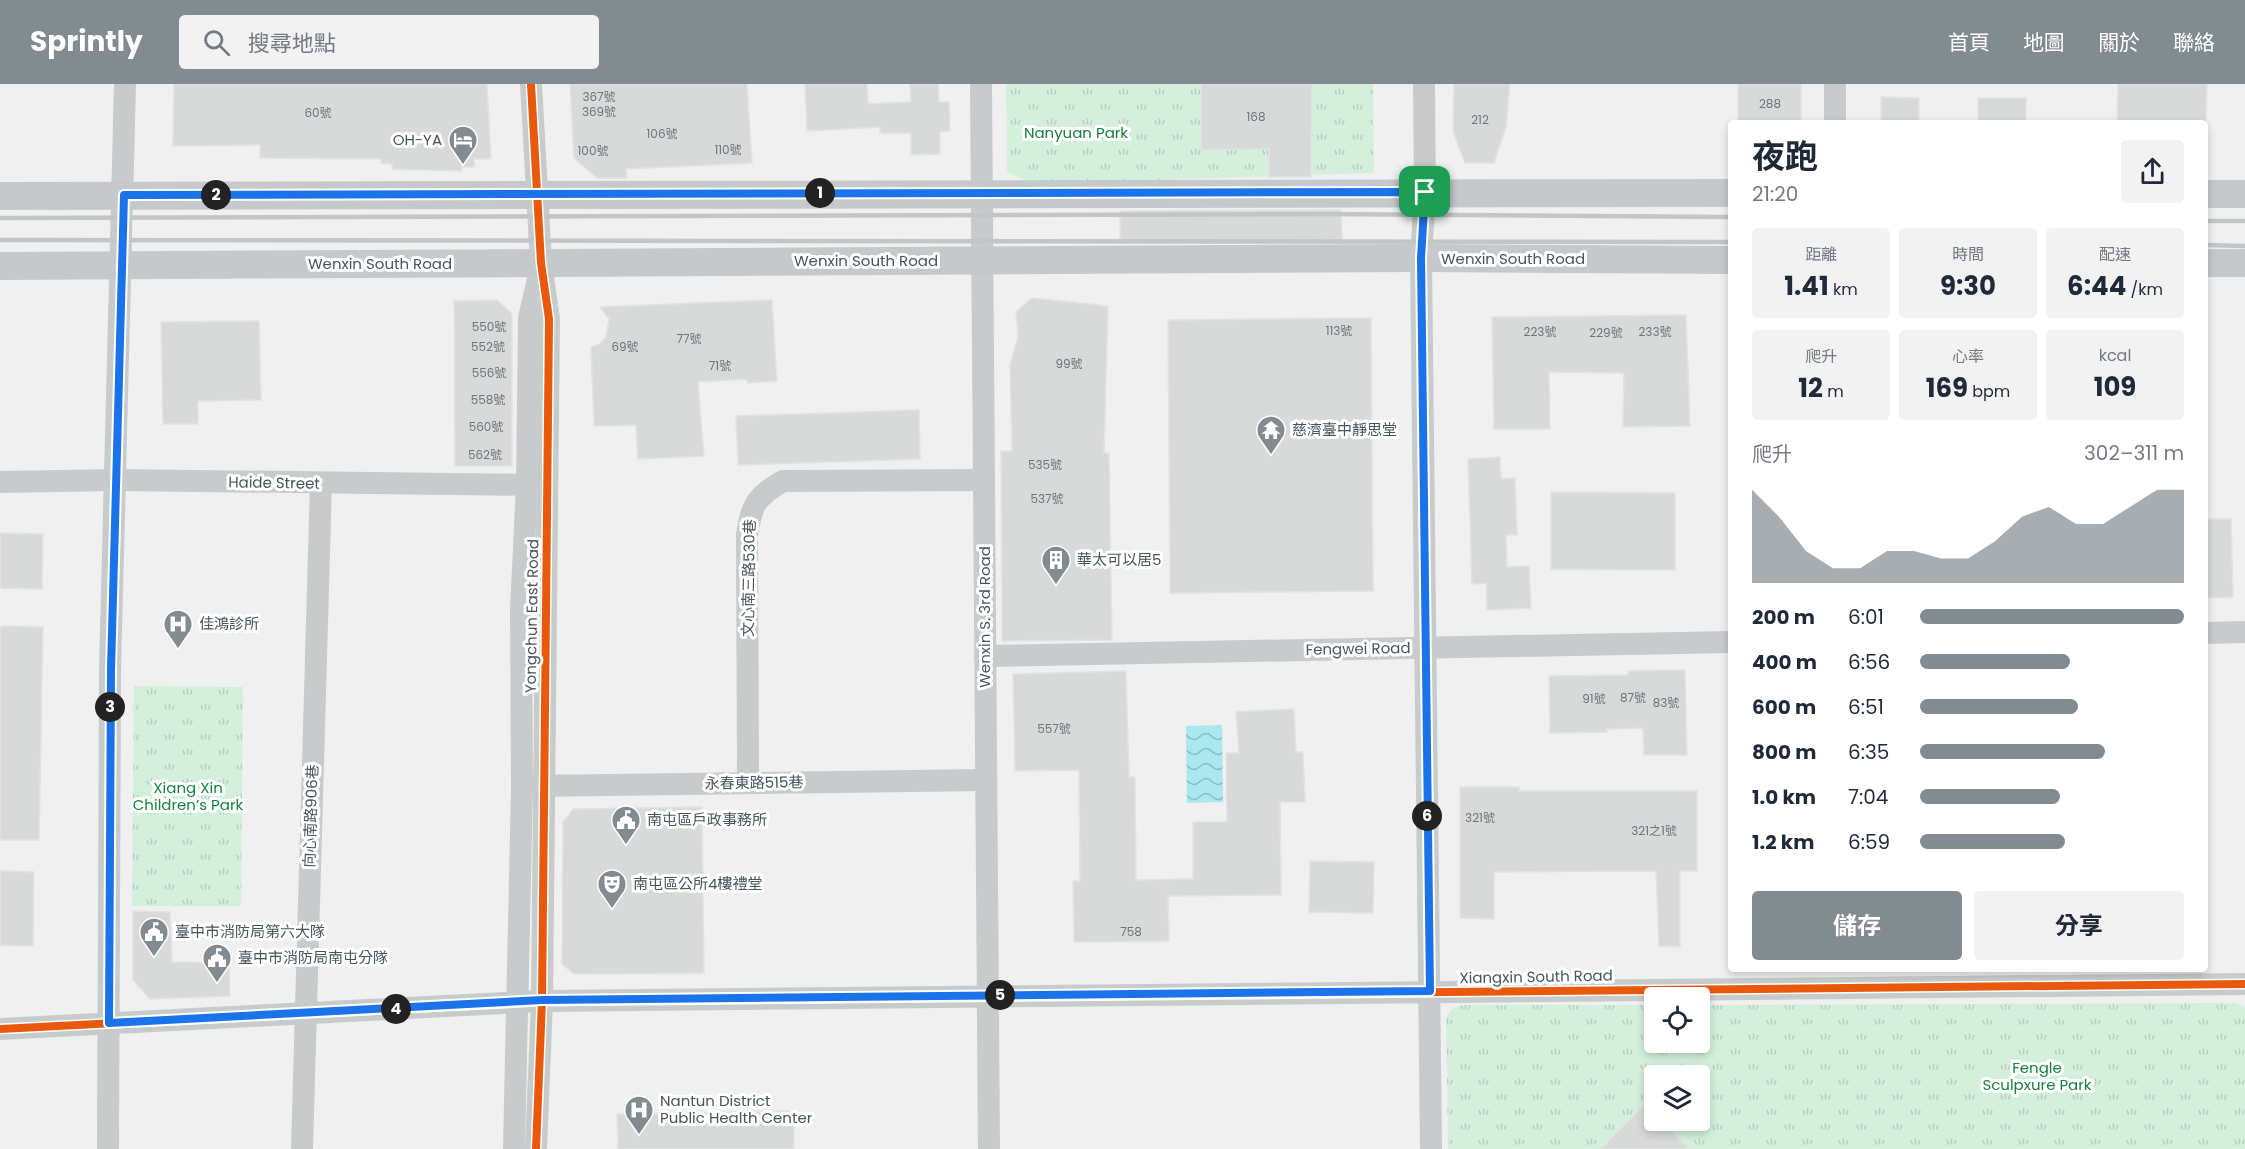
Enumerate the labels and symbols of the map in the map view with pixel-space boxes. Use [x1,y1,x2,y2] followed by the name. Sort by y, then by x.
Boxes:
[582,88,616,105] house number: 367號
[1759,95,1781,112] house number: 288
[582,103,616,120] house number: 369號
[304,104,332,121] house number: 60號
[1246,108,1266,125] house number: 168
[1471,111,1489,128] house number: 212
[1024,122,1128,143] park label: Nanyuan Park
[447,124,479,166] hotel icon: OH-YA
[647,125,678,142] house number: 106號
[393,129,442,150] place label: OH-YA
[714,141,742,158] house number: 110號
[578,142,608,159] house number: 100號
[1399,166,1450,217] pin
[805,178,835,208] pin: 1
[201,180,231,210] pin: 2
[1441,248,1585,269] street label: Wenxin South Road
[794,250,938,271] street label: Wenxin South Road
[308,253,452,274] street label: Wenxin South Road
[472,318,506,335] house number: 550號
[1326,322,1352,339] house number: 113號
[1524,323,1556,340] house number: 223號
[1638,323,1672,340] house number: 233號
[1589,324,1623,341] house number: 229號
[676,330,702,347] house number: 77號
[471,338,505,355] house number: 552號
[611,338,639,355] house number: 69號
[1055,355,1083,372] house number: 99號
[709,357,731,374] house number: 71號
[472,364,506,381] house number: 556號
[471,391,505,408] house number: 558號
[1255,414,1287,456] temple icon: 慈濟臺中靜思堂
[469,418,503,435] house number: 560號
[1292,419,1397,440] place label: 慈濟臺中靜思堂
[468,446,502,463] house number: 562號
[1028,456,1062,473] house number: 535號
[228,471,320,494] street label: Haide Street
[1030,490,1064,507] house number: 537號
[737,519,760,637] street label: 文心南三路530巷
[520,539,543,693] street label: Yongchun East Road
[1040,544,1072,586] building icon: 華太可以居5
[974,546,995,688] street label: Wenxin S. 3rd Road
[1077,549,1161,570] place label: 華太可以居5
[162,608,194,650] hospital icon: 佳鴻診所
[199,613,259,634] place label: 佳鴻診所
[1305,637,1411,660] street label: Fengwei Road
[1620,689,1646,706] house number: 87號
[1582,690,1606,707] house number: 91號
[95,692,125,722] pin: 3
[1653,694,1679,711] house number: 83號
[1037,720,1071,737] house number: 557號
[298,764,323,868] street label: 向心南路906巷
[704,771,803,794] street label: 永春東路515巷
[133,777,244,815] park label: Xiang Xin Children’s Park
[1412,801,1442,831] pin: 6
[610,804,642,846] public building icon: 南屯區戶政事務所
[647,809,767,830] place label: 南屯區戶政事務所
[1465,809,1495,826] house number: 321號
[1631,822,1677,839] house number: 321之1號
[596,868,628,910] theatre icon: 南屯區公所4樓禮堂
[633,873,762,894] place label: 南屯區公所4樓禮堂
[138,916,170,958] public building icon: 臺中市消防局第六大隊
[175,921,325,942] place label: 臺中市消防局第六大隊
[1120,923,1142,940] house number: 758
[201,942,233,984] public building icon: 臺中市消防局南屯分隊
[238,947,388,968] place label: 臺中市消防局南屯分隊
[1459,965,1613,988] street label: Xiangxin South Road
[985,980,1015,1010] pin: 5
[381,994,411,1024] pin: 4
[1982,1057,2092,1095] park label: Fengle Sculpxure Park
[660,1090,813,1128] place label: Nantun District Public Health Center
[623,1094,655,1136] hospital icon: Nantun District Public Health Center

